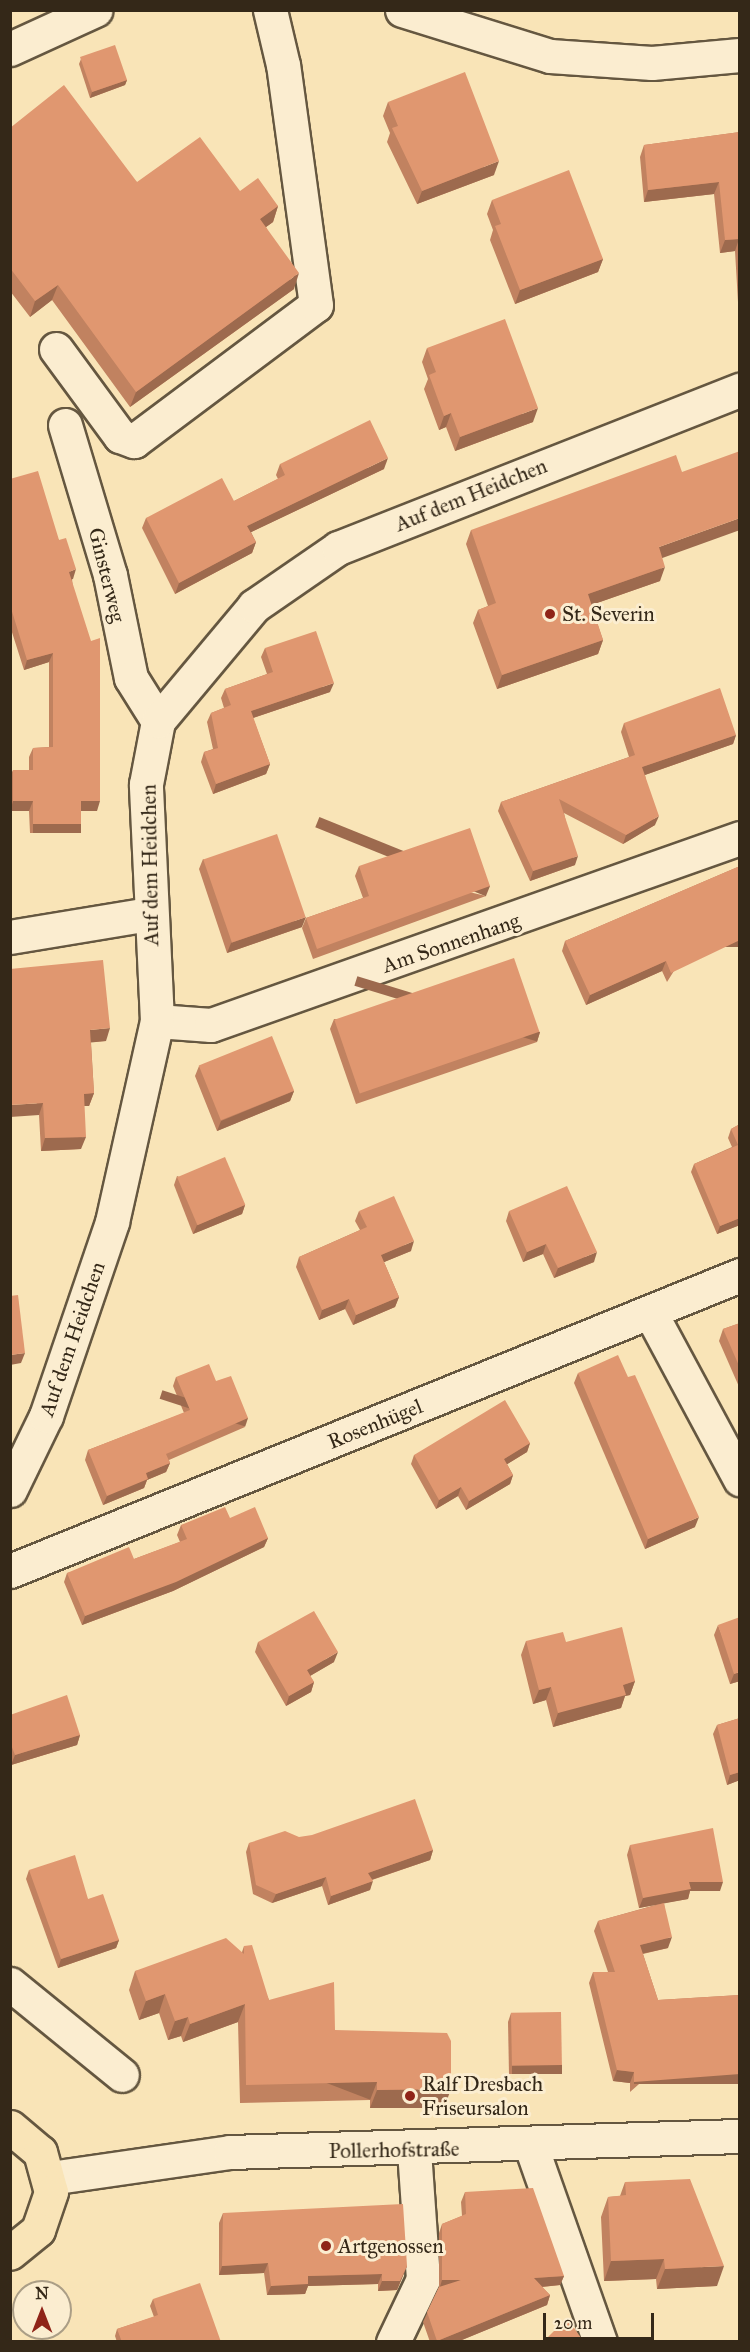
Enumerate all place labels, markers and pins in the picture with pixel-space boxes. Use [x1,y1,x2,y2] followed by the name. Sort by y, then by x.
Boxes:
[562,601,655,627] place label: St. Severin
[543,607,557,621] marker: St. Severin
[422,2071,543,2121] place label: Ralf Dresbach Friseursalon
[403,2089,417,2103] marker: Ralf Dresbach Friseursalon
[338,2233,444,2259] place label: Artgenossen
[319,2239,333,2253] marker: Artgenossen

